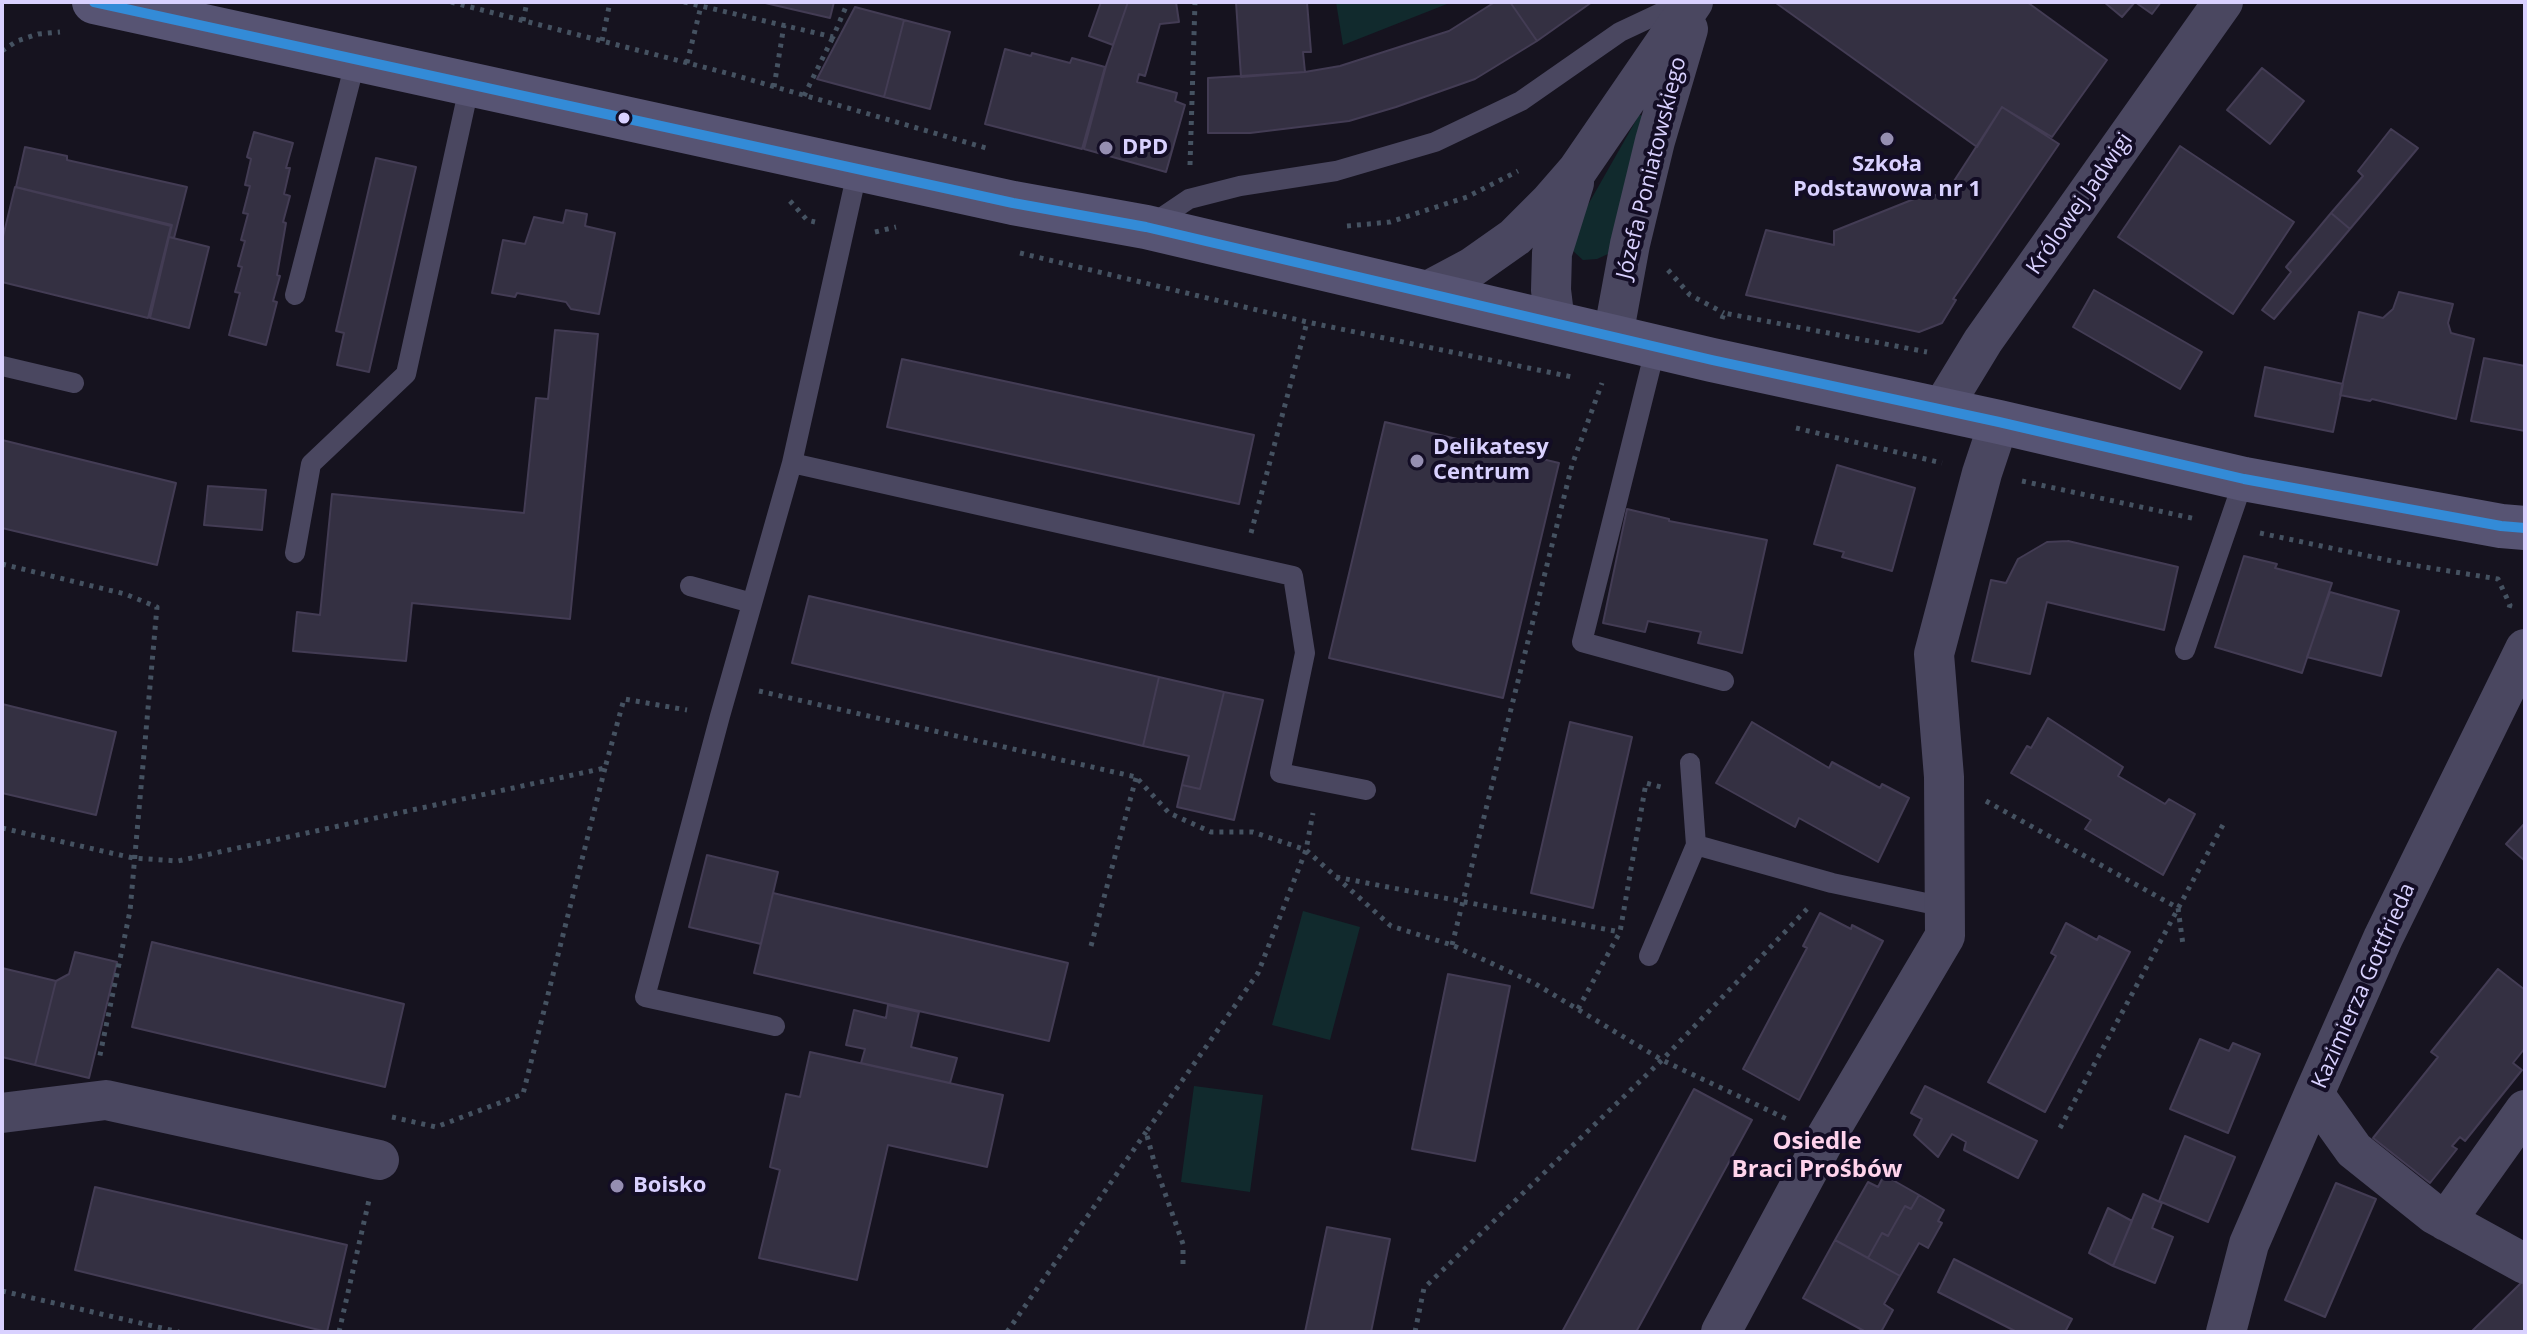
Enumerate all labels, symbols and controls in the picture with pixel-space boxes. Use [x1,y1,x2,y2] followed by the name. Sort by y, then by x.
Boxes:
[1612,54,1692,282] street label: Józefa Poniatowskiego
[616,110,632,126] unlabelled marker
[2021,128,2139,280] street label: Królowej Jadwigi
[1878,130,1896,148] marker: Szkoła Podstawowa nr 1
[1122,135,1168,161] place label: DPD
[1097,139,1115,157] marker: DPD
[1793,152,1981,204] place label: Szkoła Podstawowa nr 1
[1433,435,1549,486] place label: Delikatesy Centrum
[1408,452,1426,470] marker: Delikatesy Centrum
[2307,879,2421,1093] street label: Kazimierza Gottfrieda
[1732,1128,1902,1184] district label: Osiedle Braci Prośbów
[633,1173,706,1199] place label: Boisko
[608,1177,626,1195] marker: Boisko

